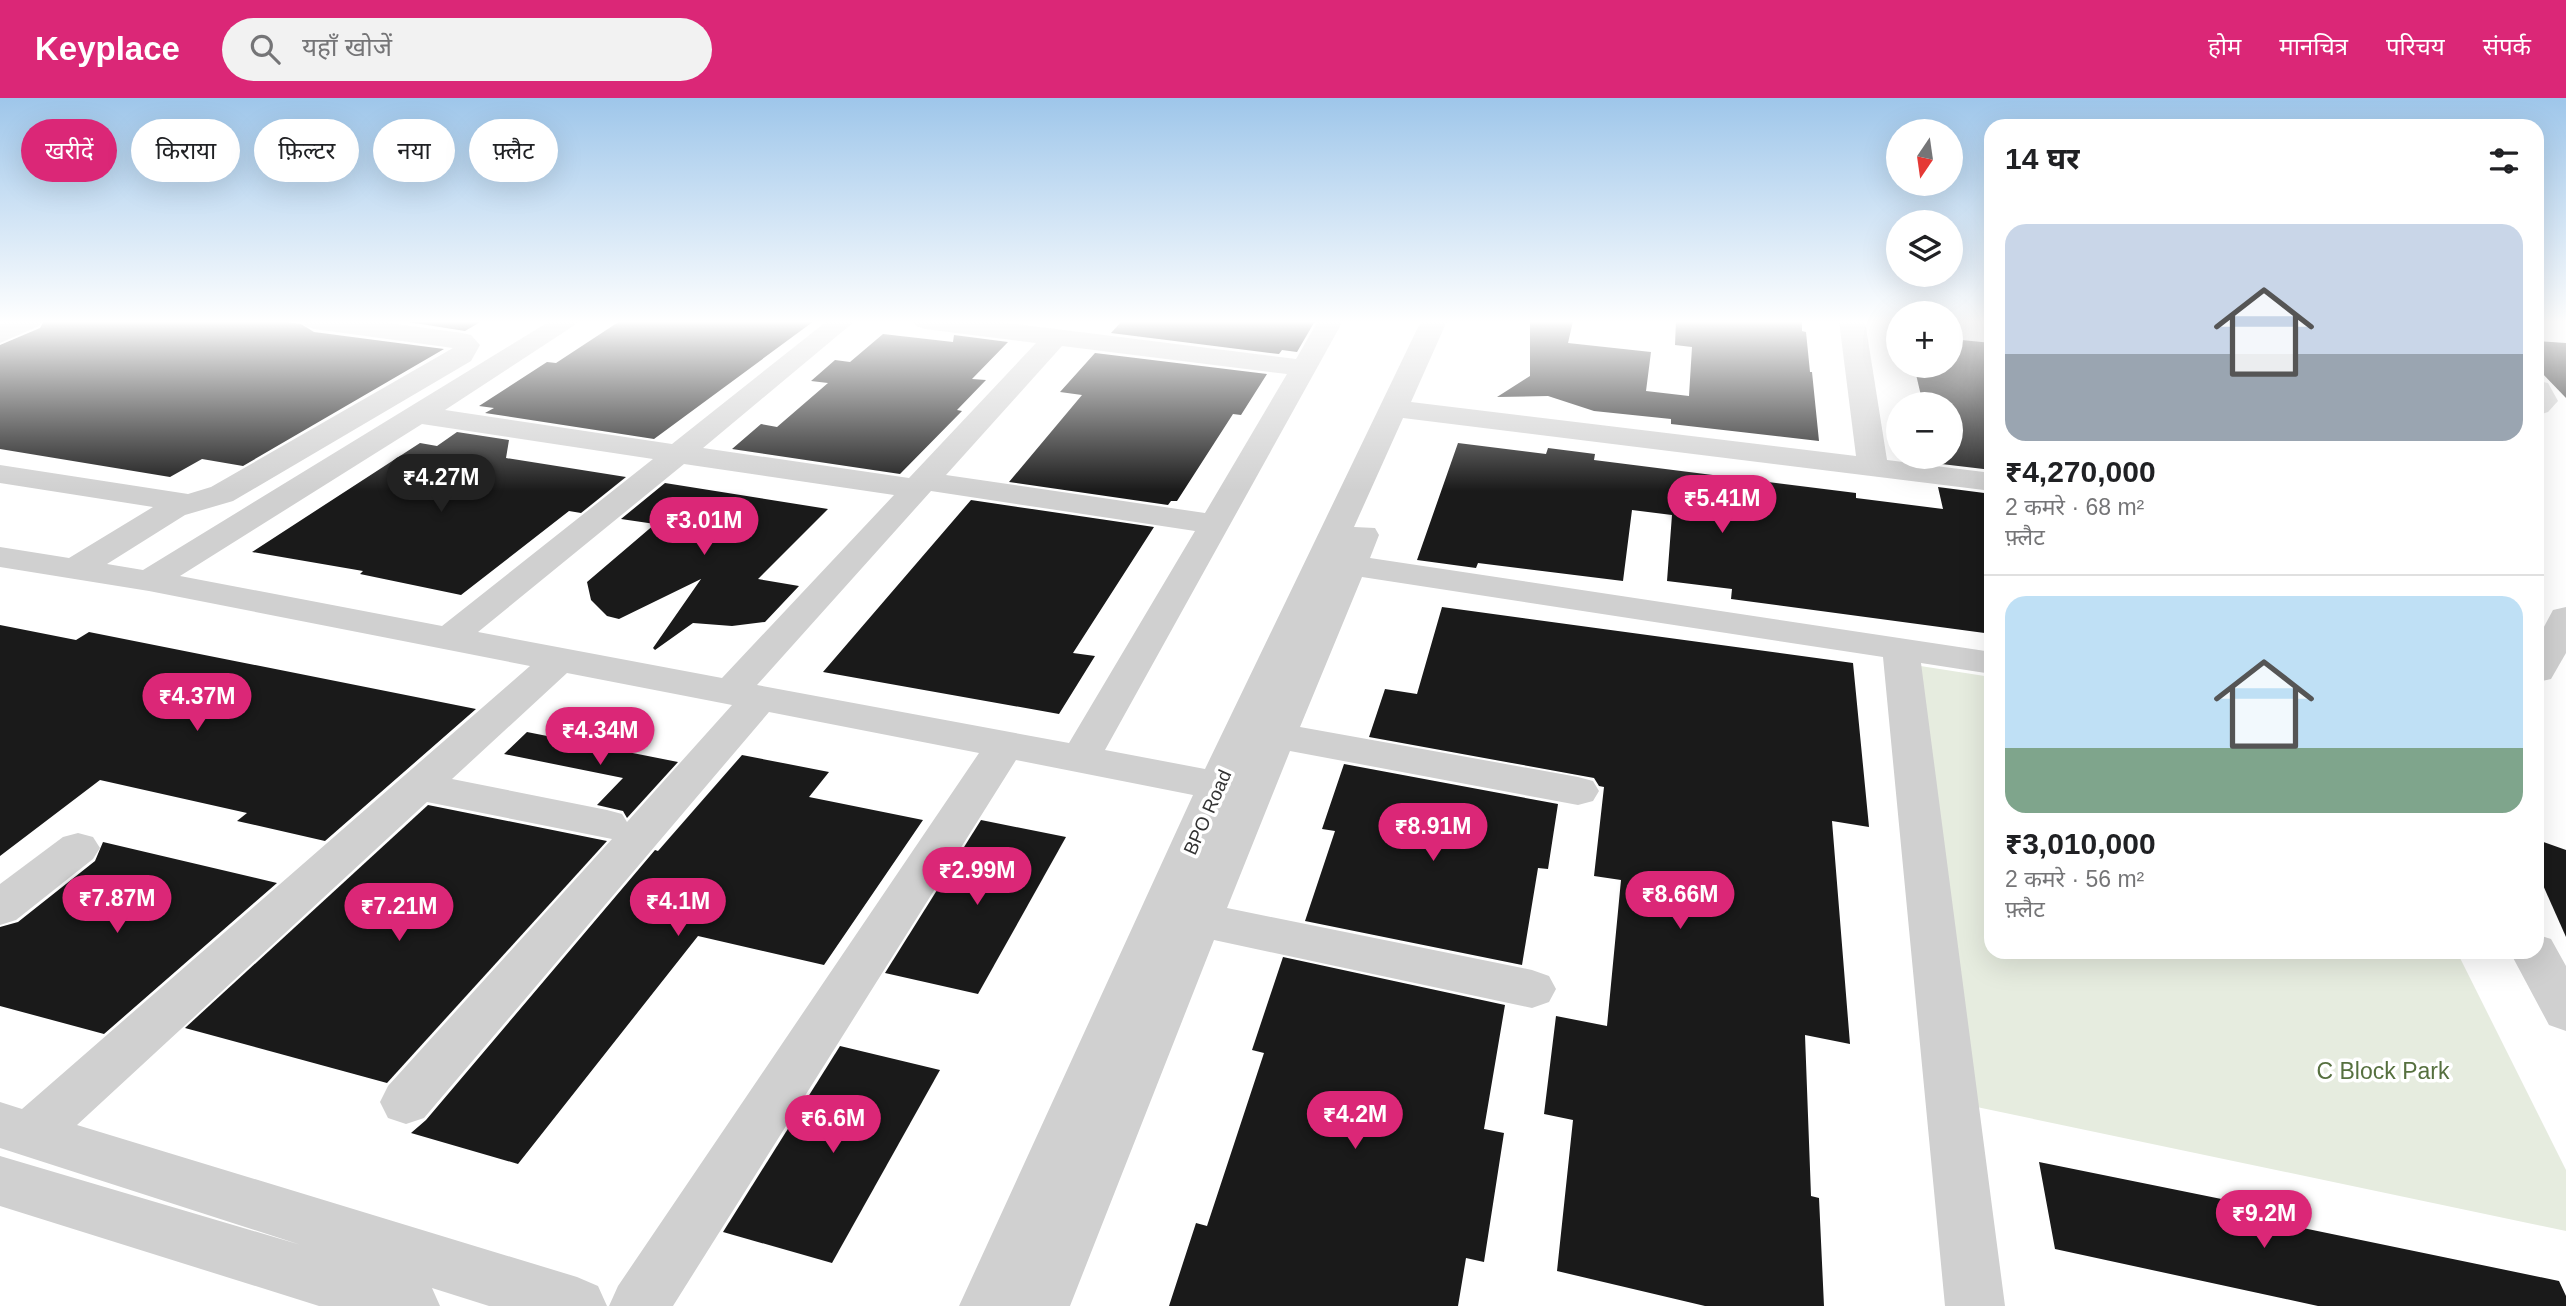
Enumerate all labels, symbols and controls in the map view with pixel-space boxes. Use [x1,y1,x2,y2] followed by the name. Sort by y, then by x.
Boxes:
[222,18,712,81] search box
[35,30,180,67] text: Keyplace
[246,30,284,68] icon: search
[302,32,392,62] text: यहाँ खोजें
[2208,33,2241,60] text: होम
[2279,33,2348,60] text: मानचित्र
[2386,33,2445,60] text: परिचय
[2483,33,2531,60] text: संपर्क
[21,119,117,182] chip: खरीदें
[131,119,240,182] chip: किराया
[254,119,359,182] chip: फ़िल्टर
[373,119,455,182] chip: नया
[469,119,558,182] chip: फ़्लैट
[1886,119,1964,196] north arrow
[1886,119,1963,469] map controls
[2005,142,2079,175] text: 14 घर
[2485,142,2523,180] icon: filters
[1886,210,1963,287] button: layers
[2201,269,2327,395] icon: home
[1886,301,1963,378] button: +
[1886,392,1963,469] button: −
[384,454,498,514] pin: ₹4.27M
[2005,455,2156,488] text: ₹4,270,000
[402,464,480,490] text: ₹4.27M
[1665,476,1779,535] pin: ₹5.41M
[1683,485,1761,511] text: ₹5.41M
[2005,494,2144,520] text: 2 कमरे · 68 m²
[647,498,761,557] pin: ₹3.01M
[665,507,743,533] text: ₹3.01M
[2005,524,2045,550] text: फ़्लैट
[2201,641,2327,767] icon: home
[140,674,254,733] pin: ₹4.37M
[158,683,236,709] text: ₹4.37M
[543,708,657,767] pin: ₹4.34M
[561,717,639,743] text: ₹4.34M
[1179,766,1236,858] street label: BPO Road
[1376,804,1490,863] pin: ₹8.91M
[1394,813,1472,839] text: ₹8.91M
[2005,827,2156,860] text: ₹3,010,000
[920,848,1034,907] pin: ₹2.99M
[938,857,1016,883] text: ₹2.99M
[2005,866,2144,892] text: 2 कमरे · 56 m²
[1623,872,1737,931] pin: ₹8.66M
[60,876,174,935] pin: ₹7.87M
[629,878,727,938] pin: ₹4.1M
[1641,881,1719,907] text: ₹8.66M
[342,884,456,943] pin: ₹7.21M
[78,885,156,911] text: ₹7.87M
[646,888,710,914] text: ₹4.1M
[360,893,438,919] text: ₹7.21M
[2005,896,2045,922] text: फ़्लैट
[2317,1058,2450,1084] park label: C Block Park
[1306,1091,1404,1151] pin: ₹4.2M
[784,1096,882,1155] pin: ₹6.6M
[1323,1101,1387,1127] text: ₹4.2M
[801,1105,865,1131] text: ₹6.6M
[2215,1190,2313,1250] pin: ₹9.2M
[2232,1200,2296,1226] text: ₹9.2M

